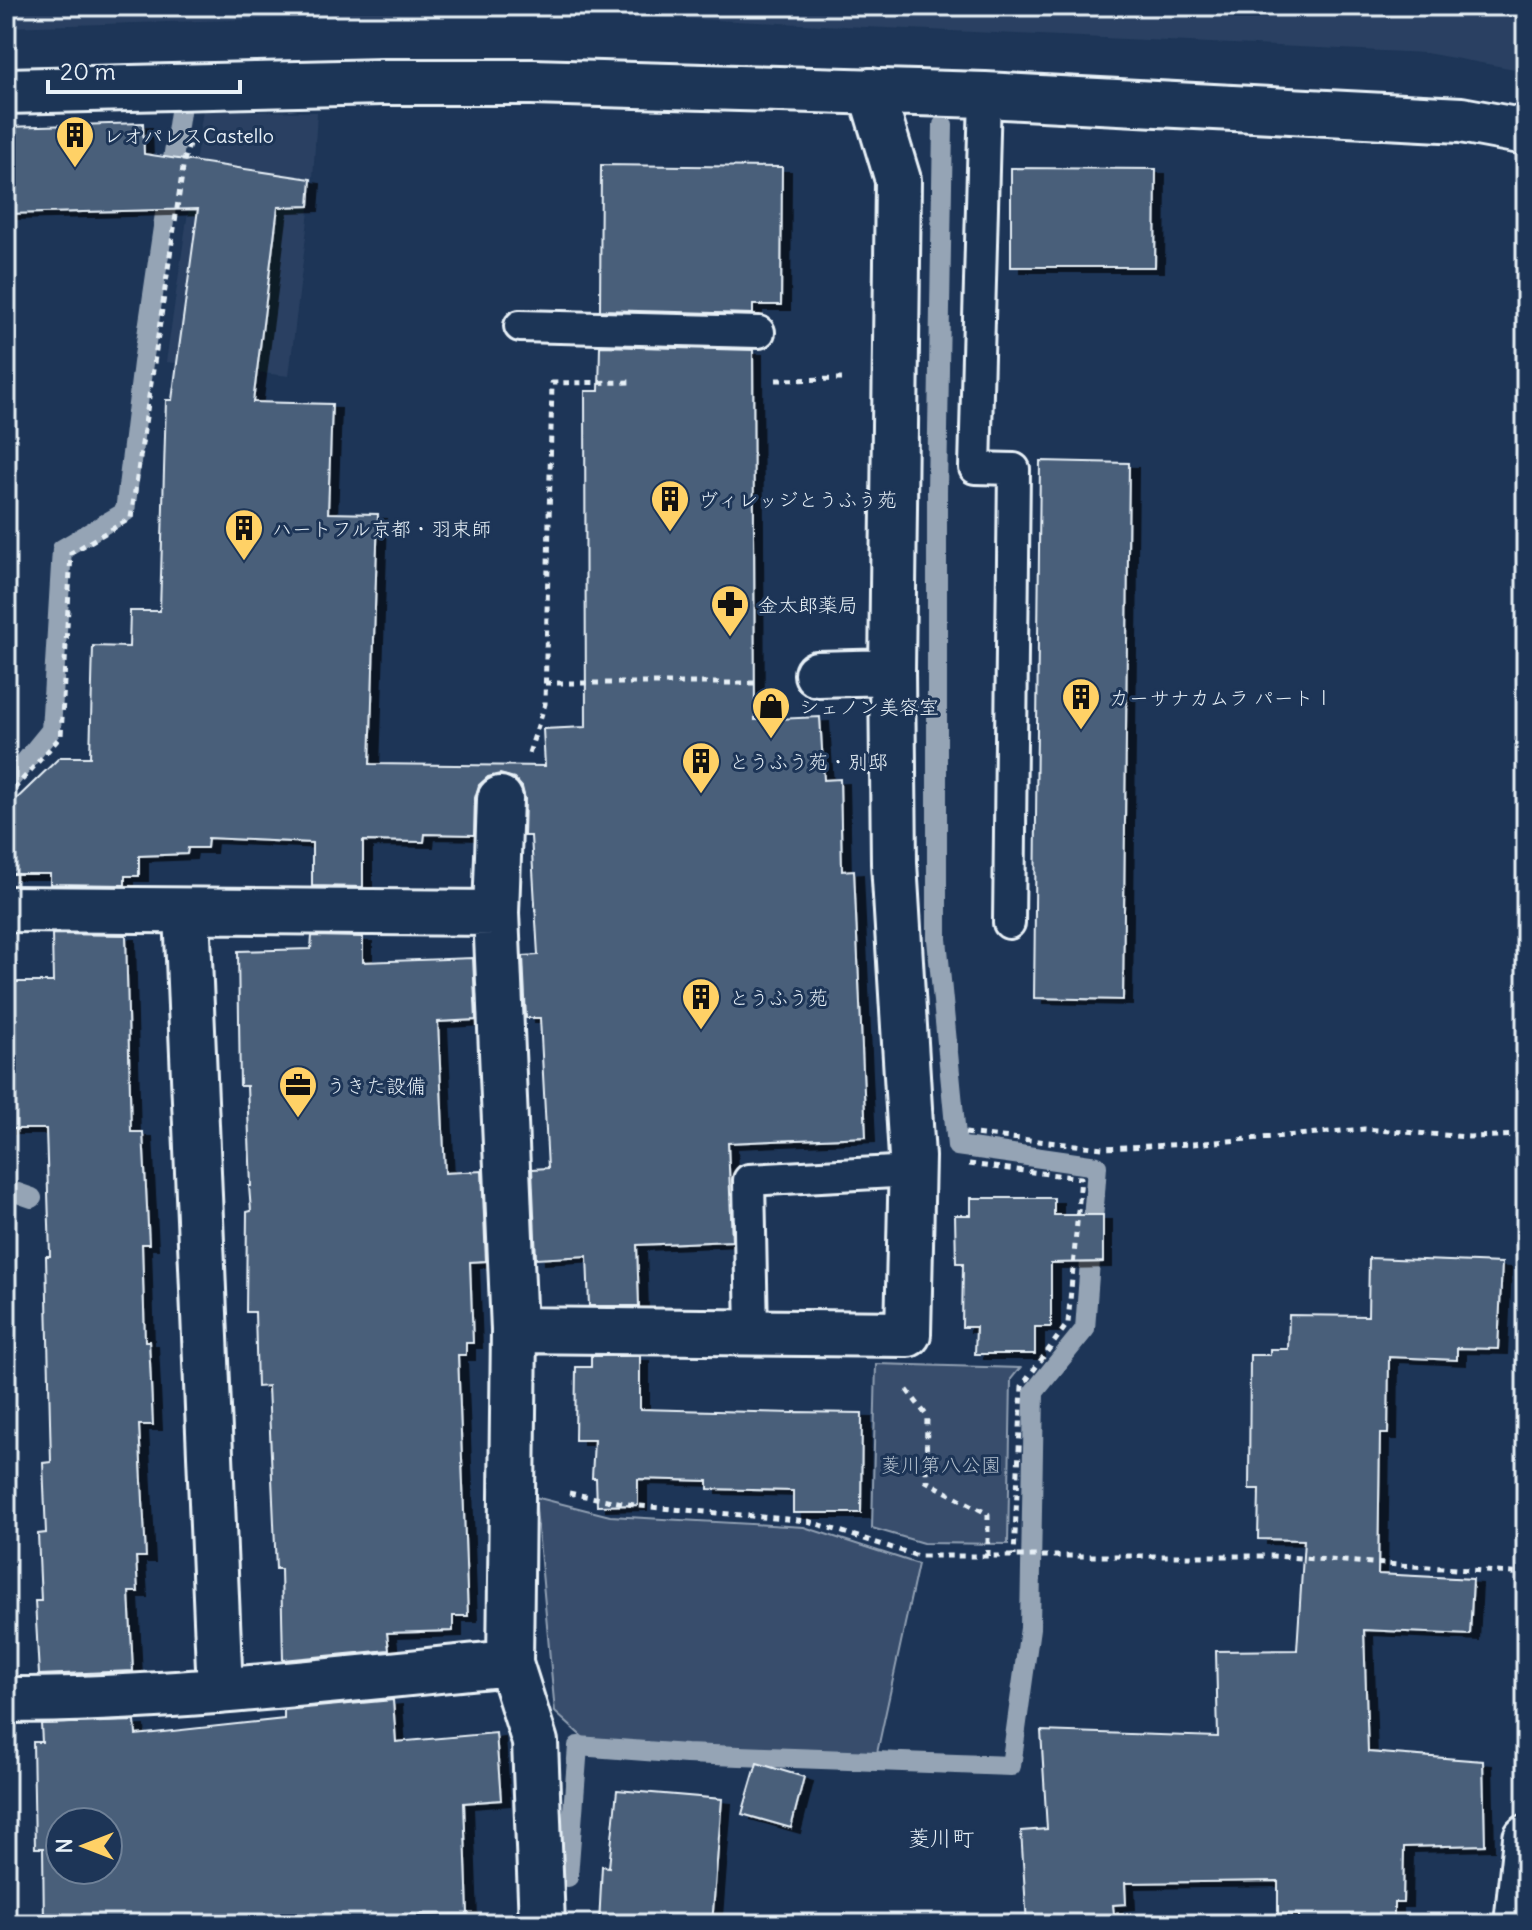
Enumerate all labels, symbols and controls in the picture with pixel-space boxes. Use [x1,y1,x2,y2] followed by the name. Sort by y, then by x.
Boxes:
[48,44,240,94] scale bar
[60,56,116,86] text: 20 m
[54,114,96,169] building icon: レオパレスCastello
[103,123,274,148] place label: レオパレスCastello
[649,478,691,533] building icon: ヴィレッジとうふう苑
[698,487,897,512] place label: ヴィレッジとうふう苑
[223,507,265,562] building icon: ハートフル京都・羽束師
[272,516,491,541] place label: ハートフル京都・羽束師
[709,583,751,638] pharmacy icon: 金太郎薬局
[758,592,858,617] place label: 金太郎薬局
[1060,676,1102,731] building icon: カーサナカムラ パートⅠ
[750,685,792,740] shop icon: シェノン美容室
[1109,685,1334,710] place label: カーサナカムラ パートⅠ
[799,694,939,719] place label: シェノン美容室
[680,740,722,795] building icon: とうふう苑・別邸
[729,749,888,774] place label: とうふう苑・別邸
[680,976,722,1031] building icon: とうふう苑
[729,985,828,1010] place label: とうふう苑
[277,1064,319,1119] office icon: うきた設備
[326,1073,426,1098] place label: うきた設備
[881,1452,1001,1477] park label: 菱川第八公園
[44,1806,124,1886] north arrow
[908,1824,974,1852] district label: 菱川町
[50,1838,78,1854] text: N

